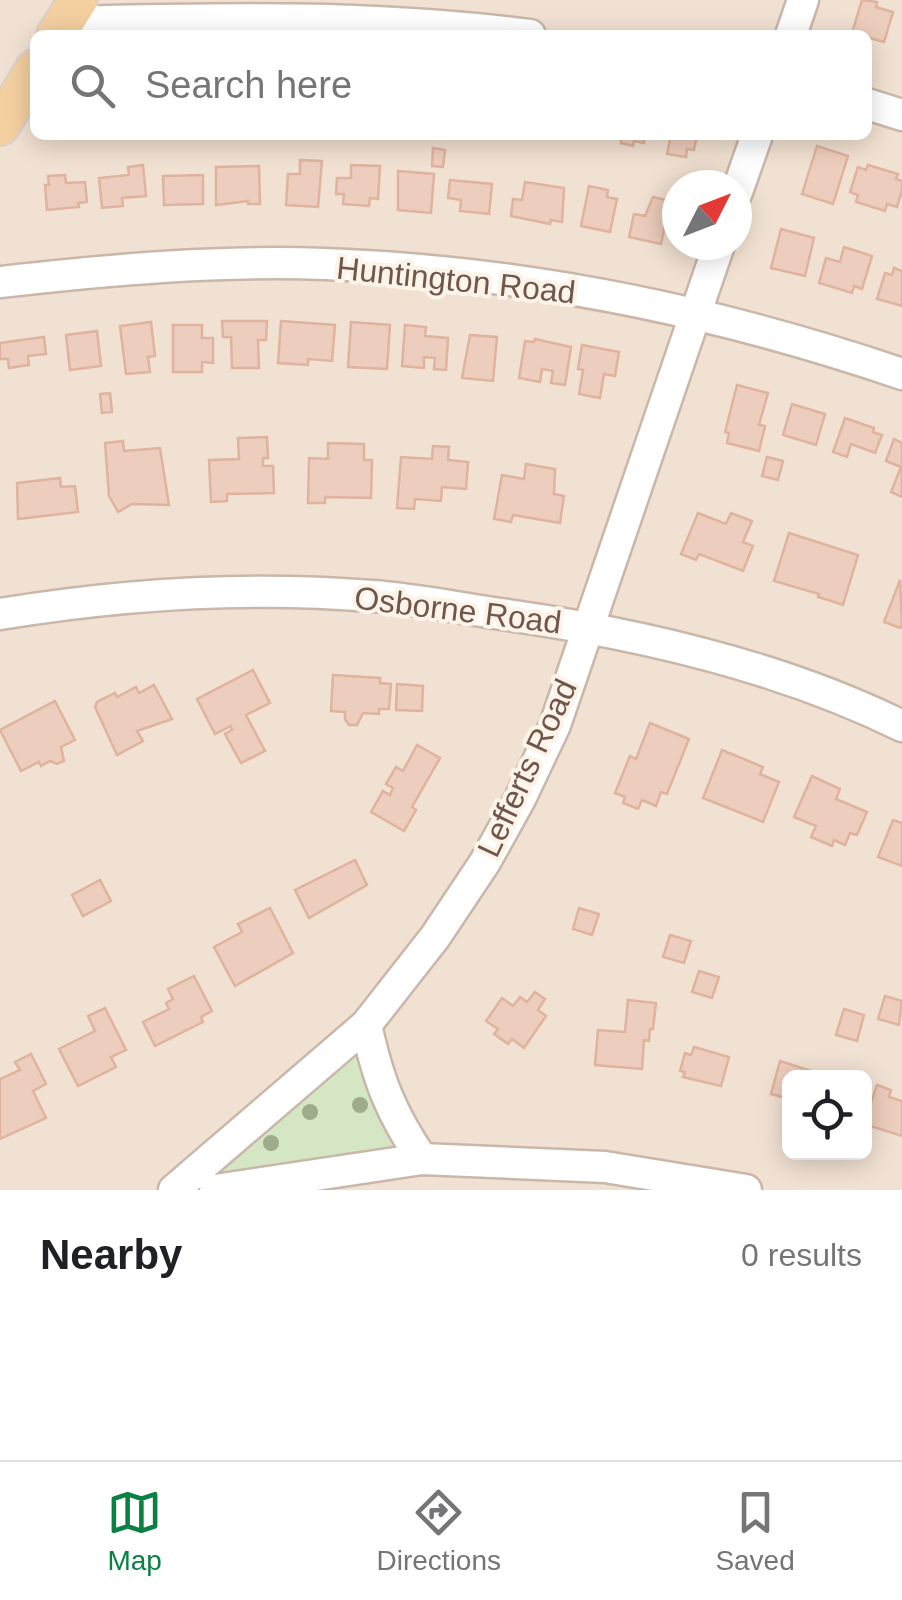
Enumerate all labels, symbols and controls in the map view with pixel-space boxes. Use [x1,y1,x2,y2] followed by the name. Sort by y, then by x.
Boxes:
[30,30,872,140] search box
[65,58,120,113] icon: search
[145,64,352,106] text: Search here
[662,170,752,260] north arrow
[335,250,577,310] street label: Huntington Road
[353,579,563,641] street label: Osborne Road
[470,674,584,862] street label: Lefferts Road
[782,1070,872,1160] map controls
[782,1070,872,1160] button: locate
[40,1231,182,1278] text: Nearby
[741,1237,862,1273] text: 0 results
[107,1485,162,1577] tab: Map
[377,1485,501,1577] tab: Directions
[715,1485,795,1577] tab: Saved

